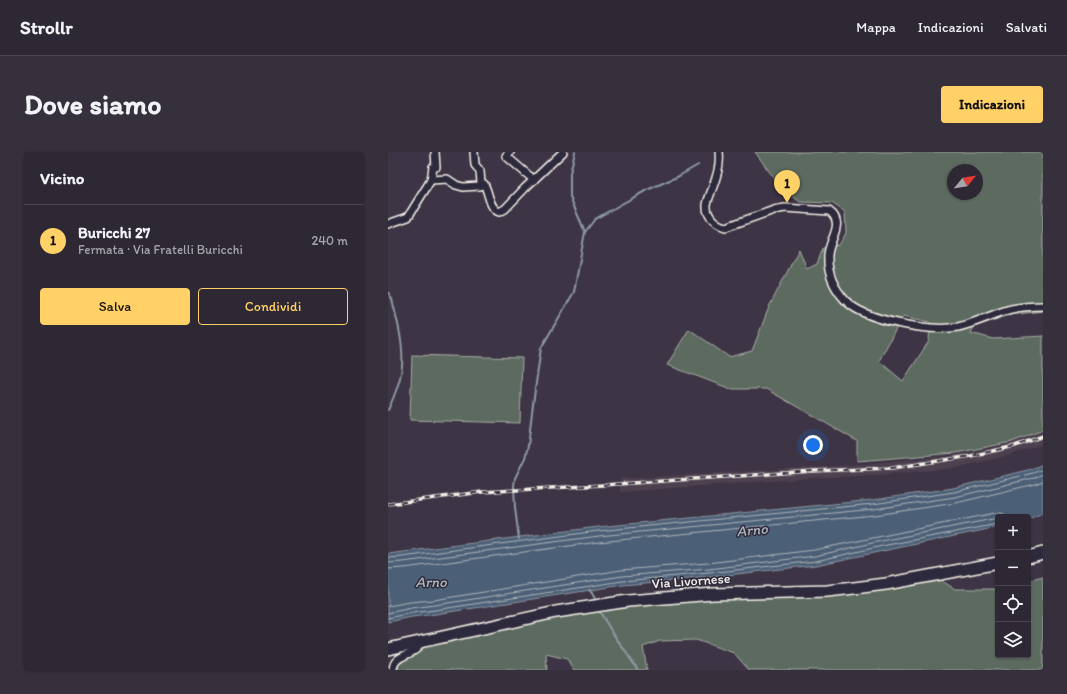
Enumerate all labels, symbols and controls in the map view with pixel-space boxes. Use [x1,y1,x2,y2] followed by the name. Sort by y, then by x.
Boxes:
[20,16,73,39] text: Strollr
[856,19,896,36] text: Mappa
[918,19,984,36] text: Indicazioni
[1006,19,1047,36] text: Salvati
[941,86,1043,123] button: Indicazioni
[24,87,161,121] text: Dove siamo
[947,164,983,200] north arrow
[40,168,84,188] text: Vicino
[774,170,800,203] pin: 1
[78,224,150,242] text: Buricchi 27
[50,233,56,248] text: 1
[311,233,348,248] text: 240 m
[78,242,243,257] text: Fermata · Via Fratelli Buricchi
[40,288,190,325] button: Salva
[198,288,348,325] button: Condividi
[803,435,823,455] your location
[995,514,1031,658] map controls
[995,514,1031,550] button: +
[736,519,770,541] water label: Arno
[995,550,1031,586] button: −
[651,570,731,592] street label: Via Livornese
[415,573,448,591] water label: Arno
[995,586,1031,622] button: locate
[995,622,1031,658] button: layers

